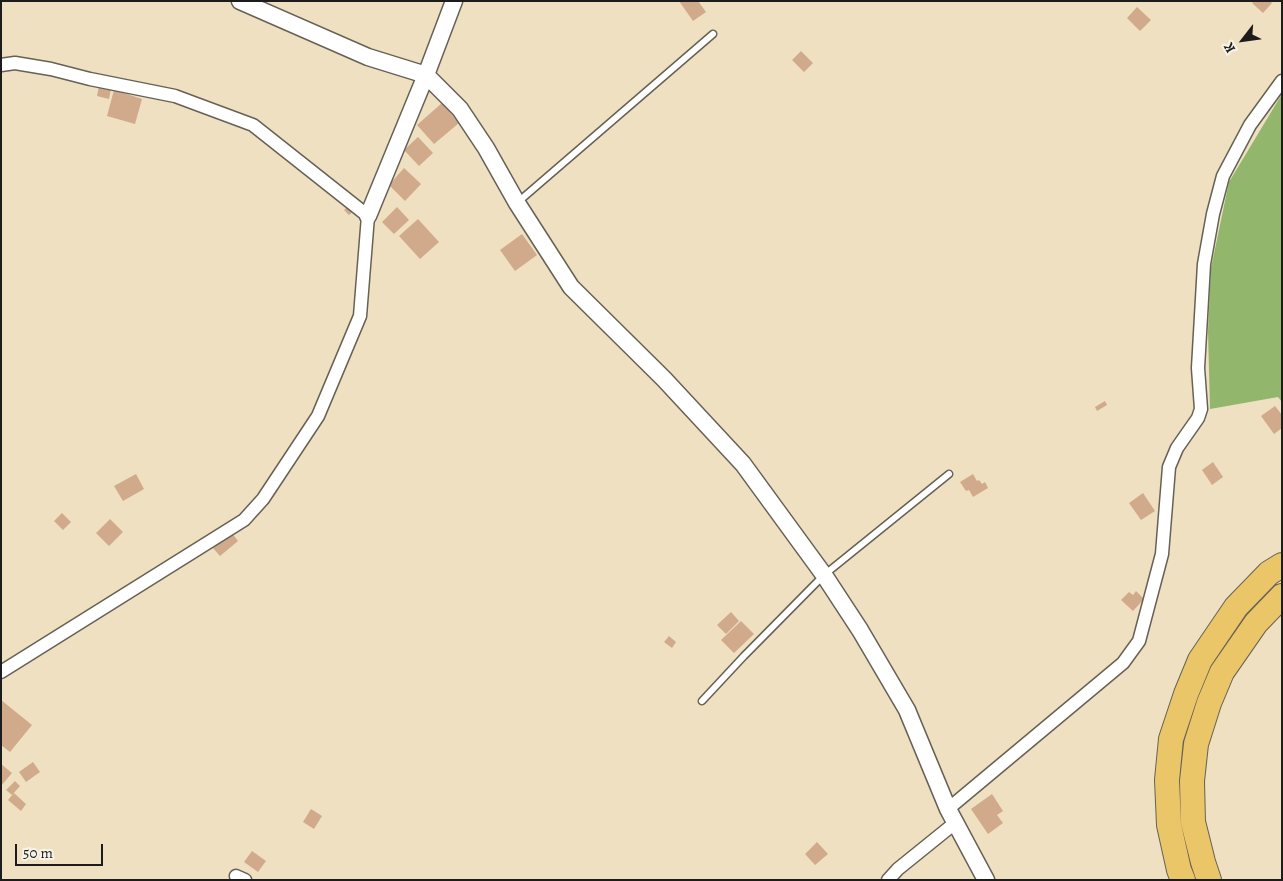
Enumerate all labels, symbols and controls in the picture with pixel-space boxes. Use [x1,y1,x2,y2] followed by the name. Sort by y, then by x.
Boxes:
[1218,15,1268,65] north arrow
[1219,39,1240,56] text: K
[18,834,105,866] scale bar
[23,843,53,863] text: 50 m

